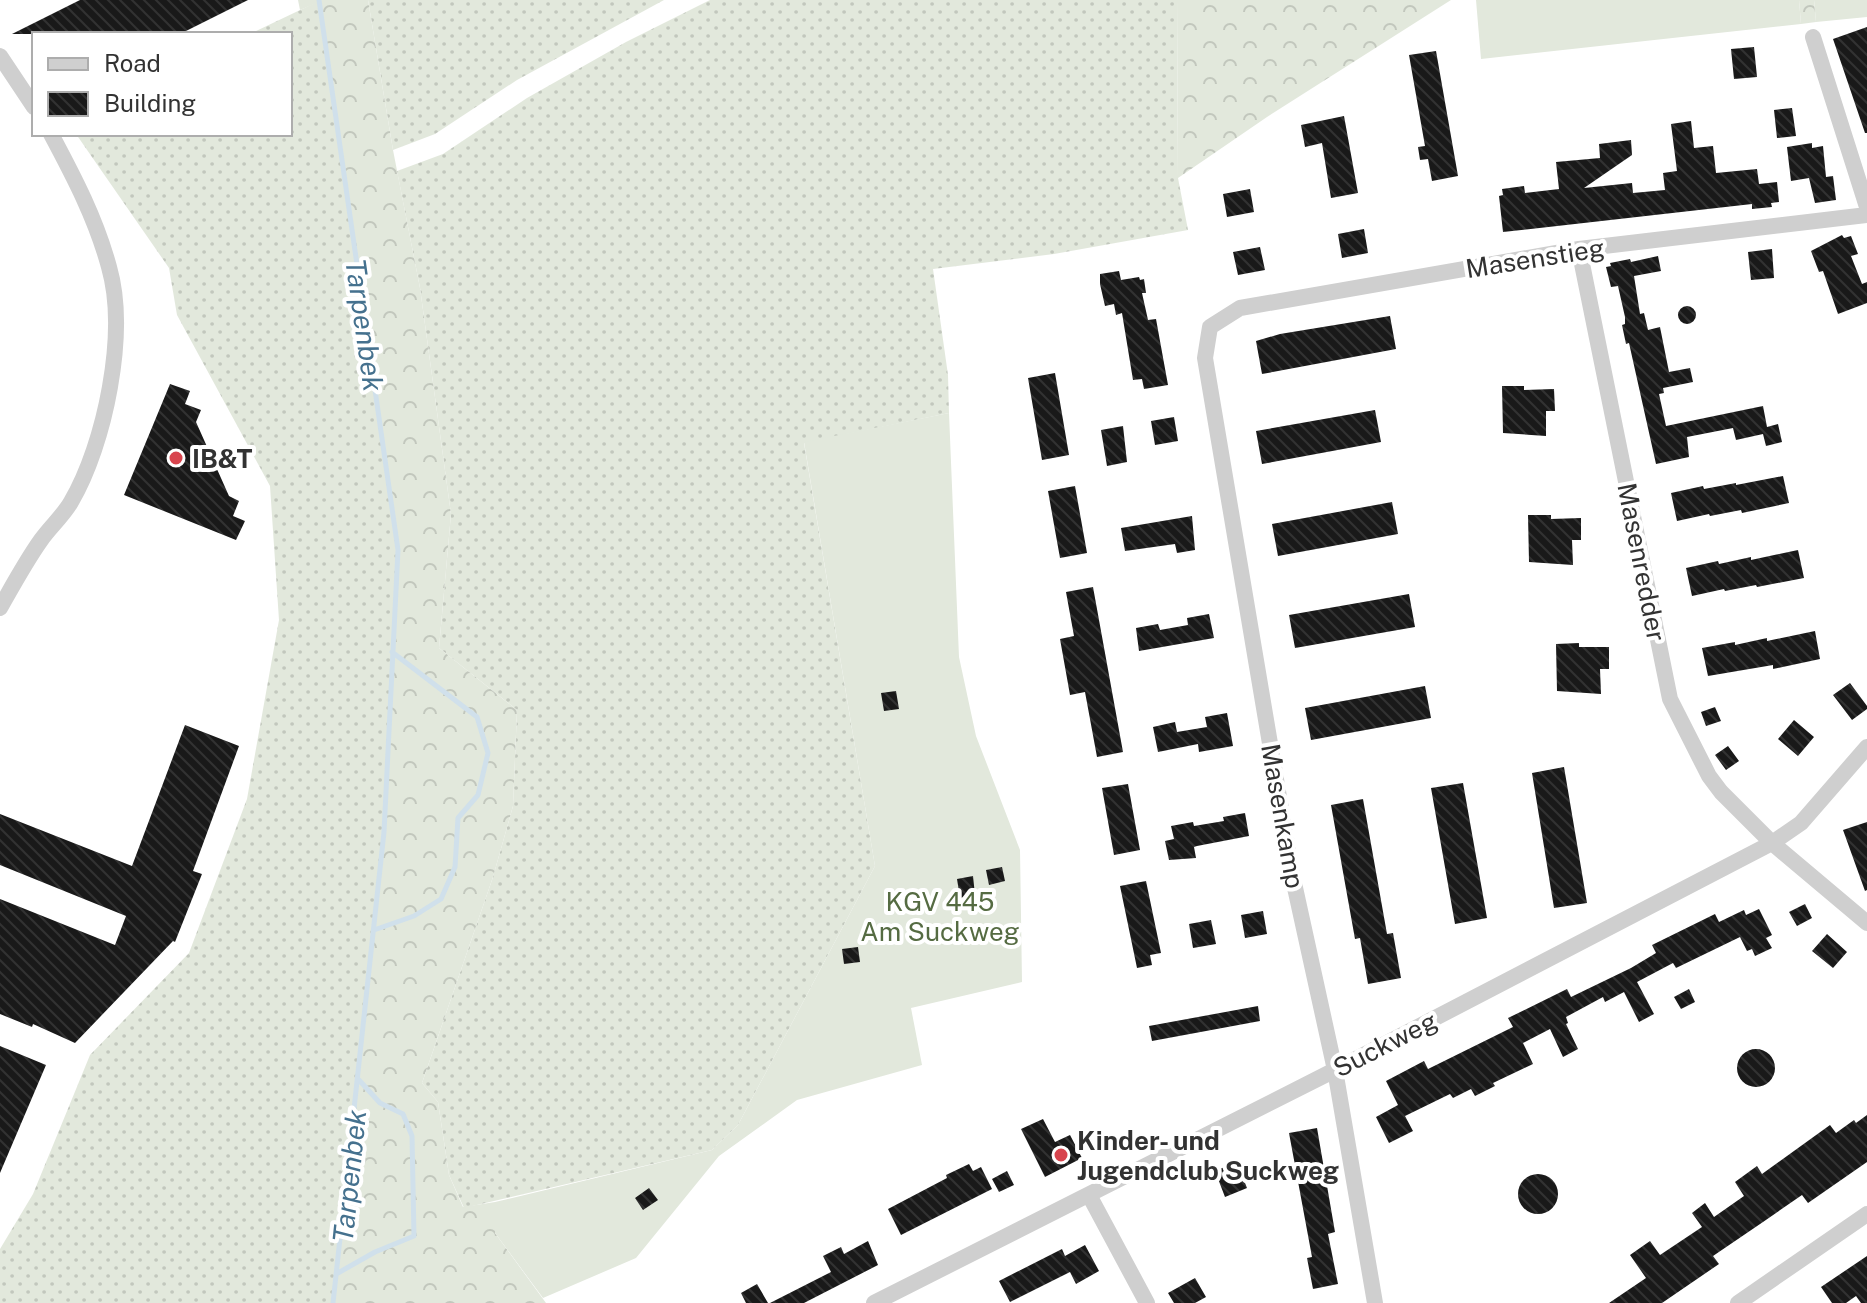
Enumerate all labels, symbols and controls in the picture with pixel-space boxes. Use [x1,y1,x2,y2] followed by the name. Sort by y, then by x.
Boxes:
[32,32,292,136] legend
[104,49,161,77] text: Road
[104,89,196,117] text: Building
[1463,232,1607,284] street label: Masenstieg
[339,257,391,393] water label: Tarpenbek
[192,443,252,474] place label: IB&T
[167,449,185,467] marker: IB&T
[1611,480,1673,644] street label: Masenredder
[1255,741,1311,891] street label: Masenkamp
[860,886,1020,947] park label: KGV 445 Am Suckweg
[1328,1005,1442,1083] street label: Suckweg
[326,1108,372,1244] water label: Tarpenbek
[1077,1125,1339,1186] place label: Kinder- und Jugendclub Suckweg
[1052,1146,1070,1164] marker: Kinder- und Jugendclub Suckweg

